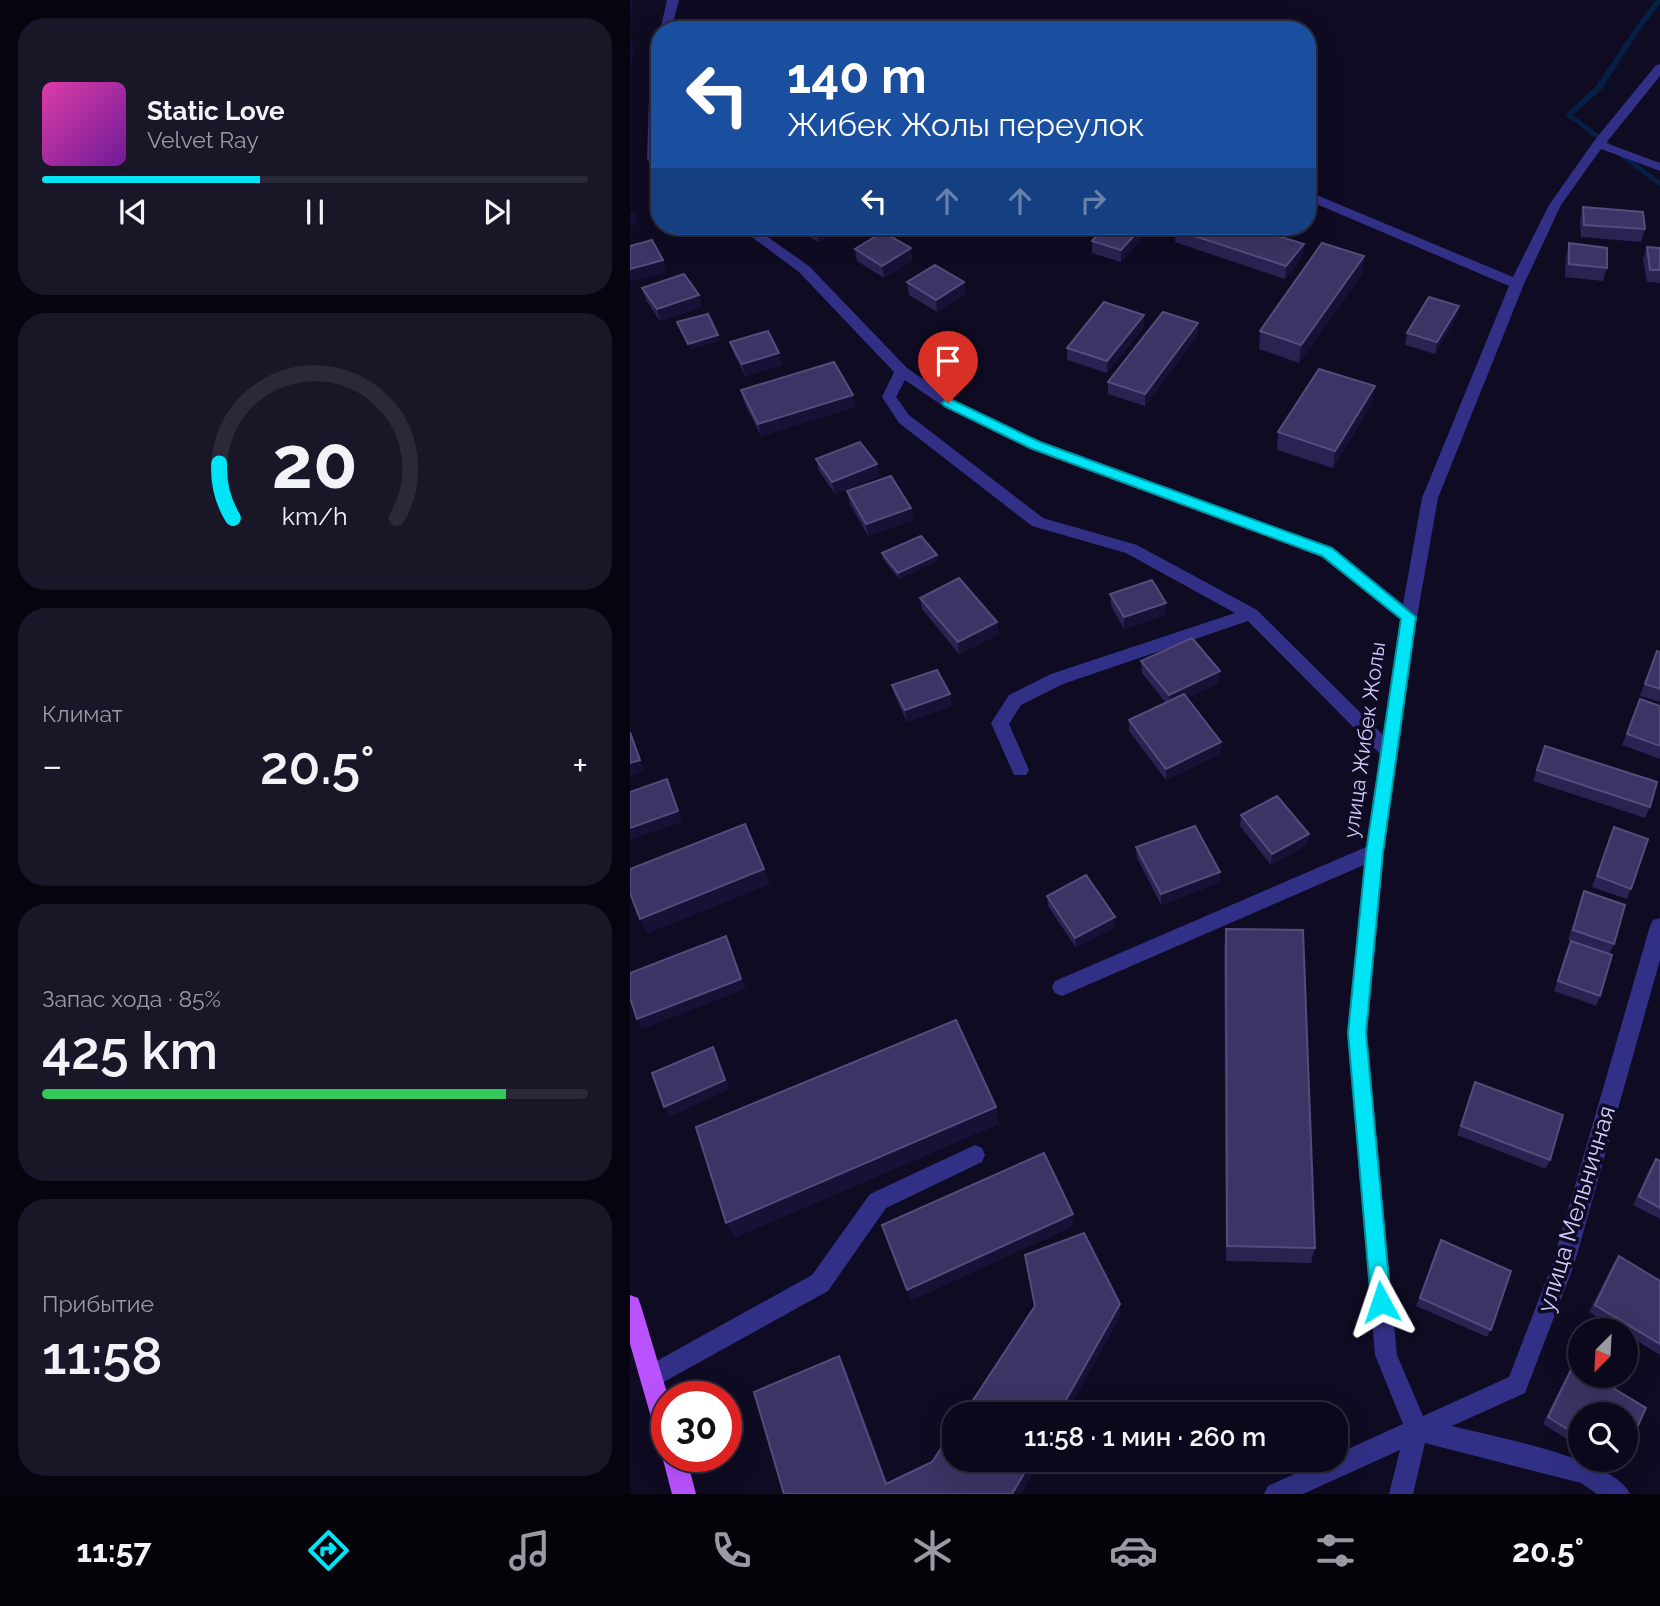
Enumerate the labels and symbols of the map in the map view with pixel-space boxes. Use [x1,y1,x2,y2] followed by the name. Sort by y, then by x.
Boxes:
[918,331,978,403] pin
[1338,640,1390,840] street label: улица Жибек Жолы
[1531,1102,1621,1316] street label: улица Мельничная
[1344,1265,1418,1339] position arrow
[1568,1318,1638,1388] north arrow
[651,1381,742,1472] speed limit sign: 30

